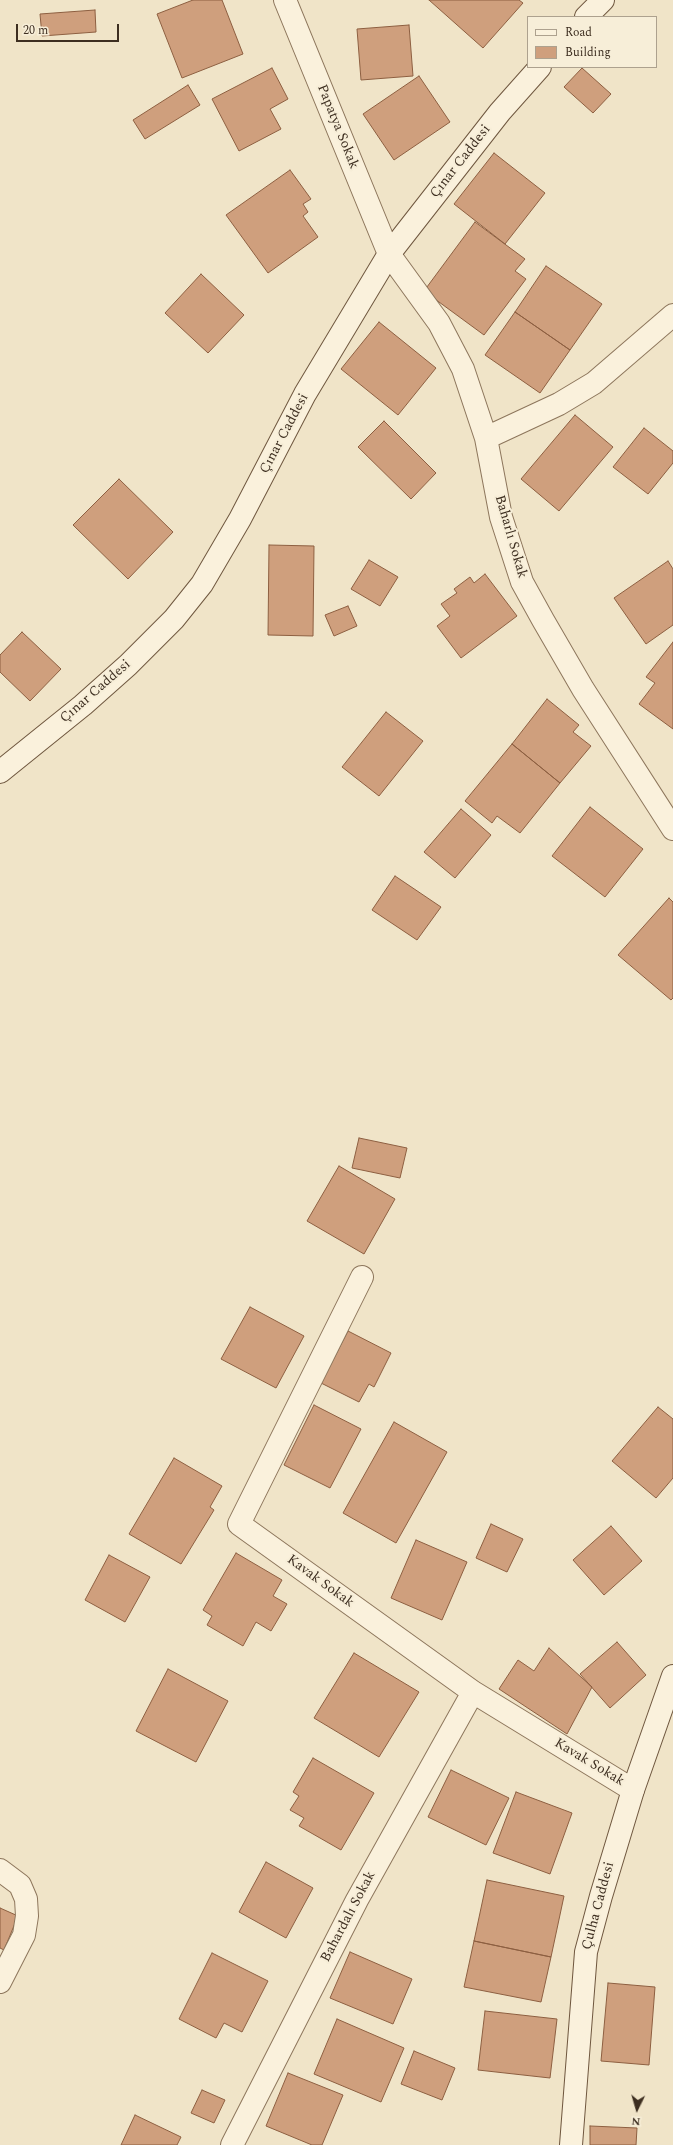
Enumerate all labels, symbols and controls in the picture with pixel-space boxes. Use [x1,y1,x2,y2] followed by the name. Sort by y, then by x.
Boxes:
[18,16,121,42] scale bar
[527,16,657,68] legend
[23,21,48,40] text: 20 m
[565,23,592,42] text: Road
[565,43,611,62] text: Building
[312,82,362,172] street label: Papatya Sokak
[427,122,495,202] street label: Çınar Caddesi
[257,391,313,477] street label: Çınar Caddesi
[490,493,530,581] street label: Baharlı Sokak
[57,657,135,727] street label: Çınar Caddesi
[283,1552,357,1612] street label: Kavak Sokak
[551,1735,627,1791] street label: Kavak Sokak
[579,1860,619,1952] street label: Çulha Caddesi
[318,1869,380,1965] street label: Bahardalı Sokak
[617,2089,657,2129] north arrow
[631,2113,641,2130] text: N

